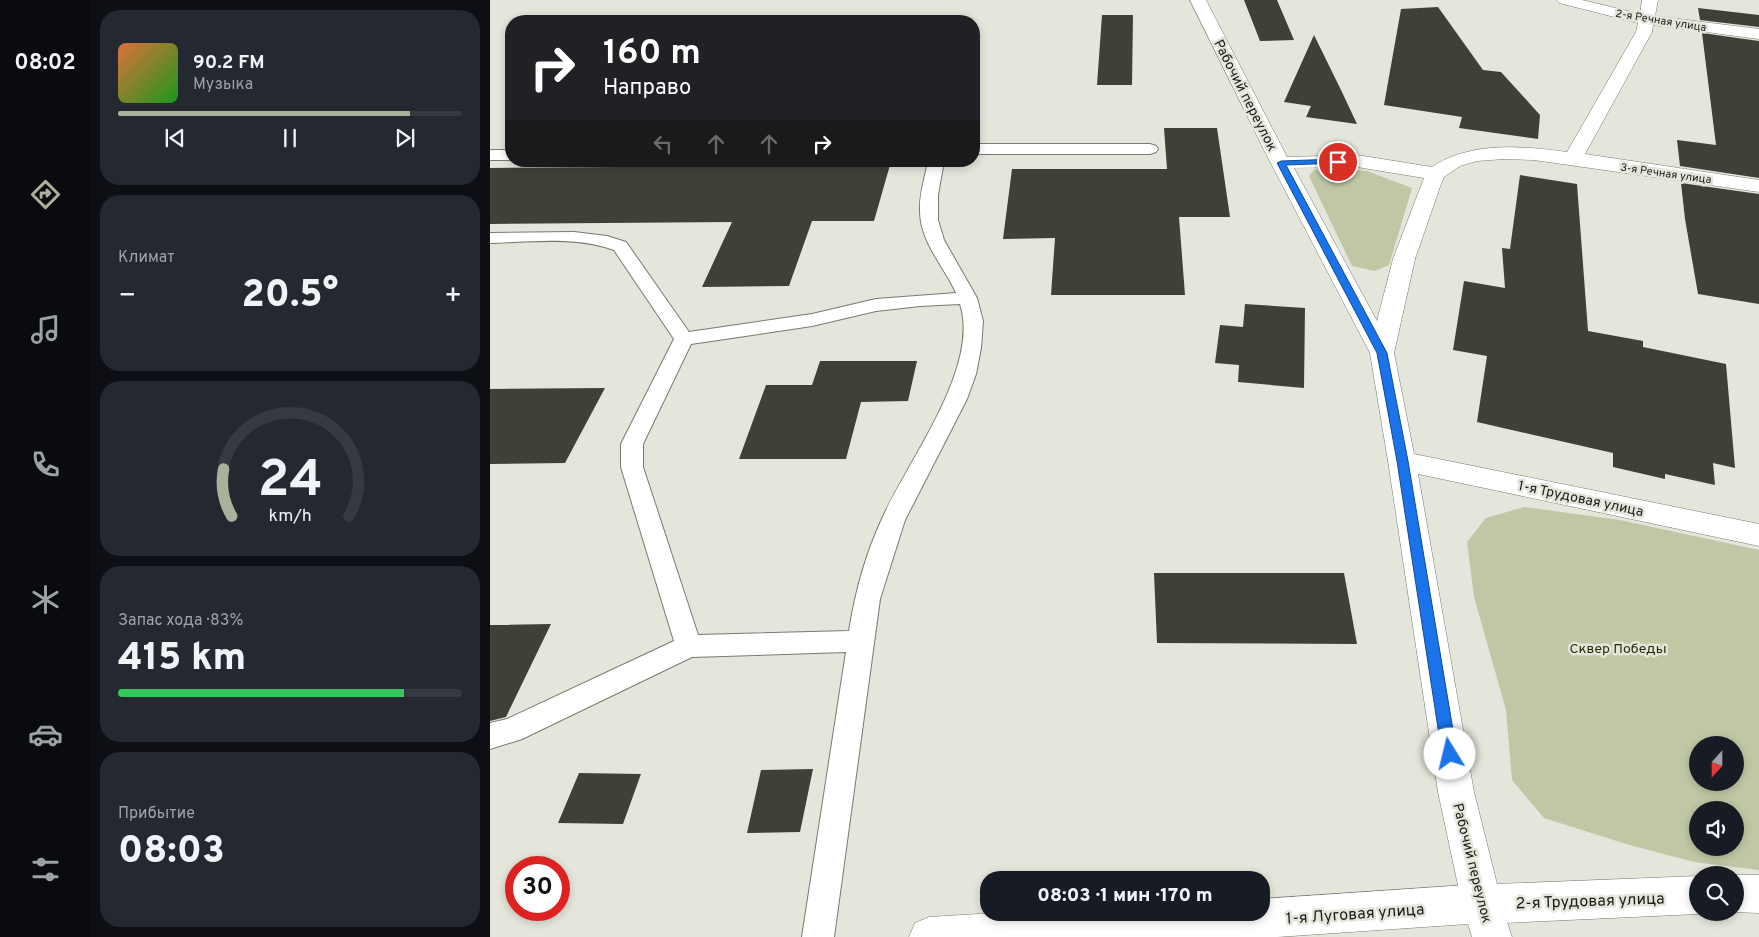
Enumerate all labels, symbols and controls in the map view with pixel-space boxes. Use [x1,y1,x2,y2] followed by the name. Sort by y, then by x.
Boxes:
[1614,7,1708,35] street label: 2-я Речная улица
[603,32,701,76] text: 160 m
[520,35,585,100] icon: right
[1209,37,1280,154] street label: Рабочий переулок
[14,50,76,77] text: 08:02
[193,51,265,75] text: 90.2 FM
[193,75,253,95] text: Музыка
[603,75,691,102] text: Направо
[161,124,189,152] icon: previous
[276,124,304,152] icon: pause
[391,124,419,152] icon: next
[649,130,677,158] icon: left
[702,130,730,158] icon: ahead
[755,130,783,158] icon: ahead
[808,130,836,158] icon: right
[1317,141,1359,183] pin
[1324,148,1352,176] icon: arrive
[1619,161,1712,187] street label: 3-я Речная улица
[28,177,63,212] icon: directions
[118,248,175,268] text: Климат
[242,272,338,321] text: 20.5°
[118,279,136,315] text: −
[444,279,462,315] text: +
[28,312,63,347] icon: music
[28,447,63,482] icon: phone
[257,449,323,515] text: 24
[1516,478,1645,521] street label: 1-я Трудовая улица
[268,505,312,528] text: km/h
[28,582,63,617] icon: climate
[118,611,243,631] text: Запас хода · 83%
[118,635,246,684] text: 415 km
[1569,641,1667,658] park label: Сквер Победы
[28,717,63,752] icon: car
[1423,727,1475,779] position arrow
[1689,736,1744,791] north arrow
[1689,736,1744,921] map controls
[1689,801,1744,856] button: sound
[1448,802,1495,925] street label: Рабочий переулок
[118,804,195,824] text: Прибытие
[118,828,225,877] text: 08:03
[28,852,63,887] icon: filters
[505,856,570,921] speed limit sign: 30
[1689,866,1744,921] button: search
[1037,884,1213,908] text: 08:03 · 1 мин · 170 m
[1515,889,1665,915] street label: 2-я Трудовая улица
[1285,900,1425,930] street label: 1-я Луговая улица

